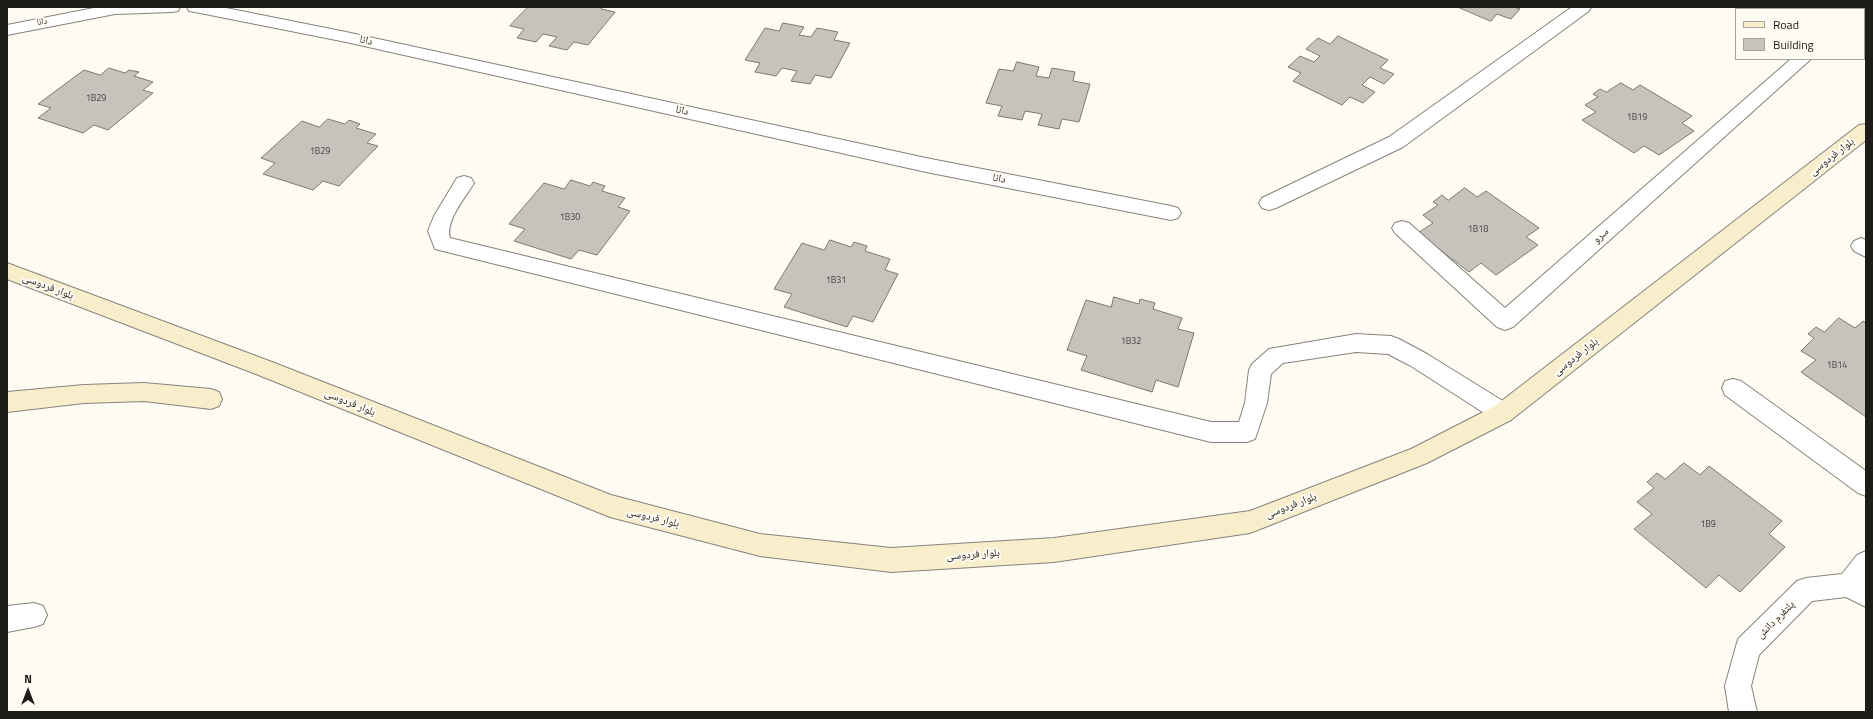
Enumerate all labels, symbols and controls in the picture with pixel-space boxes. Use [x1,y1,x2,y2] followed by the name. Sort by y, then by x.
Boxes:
[1735,8,1865,60] legend
[1773,15,1799,34] text: Road
[36,16,48,28] street label: دانا
[358,33,374,49] street label: دانا
[1773,35,1814,54] text: Building
[86,94,106,104] house number: 1B29
[674,103,690,119] street label: دانا
[1627,113,1647,123] house number: 1B19
[1807,135,1857,179] street label: بلوار فردوسی
[310,147,330,157] house number: 1B29
[991,171,1007,187] street label: دانا
[560,213,580,223] house number: 1B30
[1468,225,1488,235] house number: 1B18
[1590,225,1612,247] street label: سرو
[21,271,75,303] street label: بلوار فردوسی
[826,276,846,286] house number: 1B31
[1551,335,1601,379] street label: بلوار فردوسی
[1121,337,1141,347] house number: 1B32
[1827,361,1847,371] house number: 1B14
[323,387,377,419] street label: بلوار فردوسی
[1264,490,1318,522] street label: بلوار فردوسی
[625,505,681,531] street label: بلوار فردوسی
[1700,520,1716,530] house number: 1B9
[946,547,1000,563] street label: بلوار فردوسی
[1754,598,1798,642] street label: پلتفرم دانش
[8,671,48,711] north arrow
[24,671,32,687] text: N

